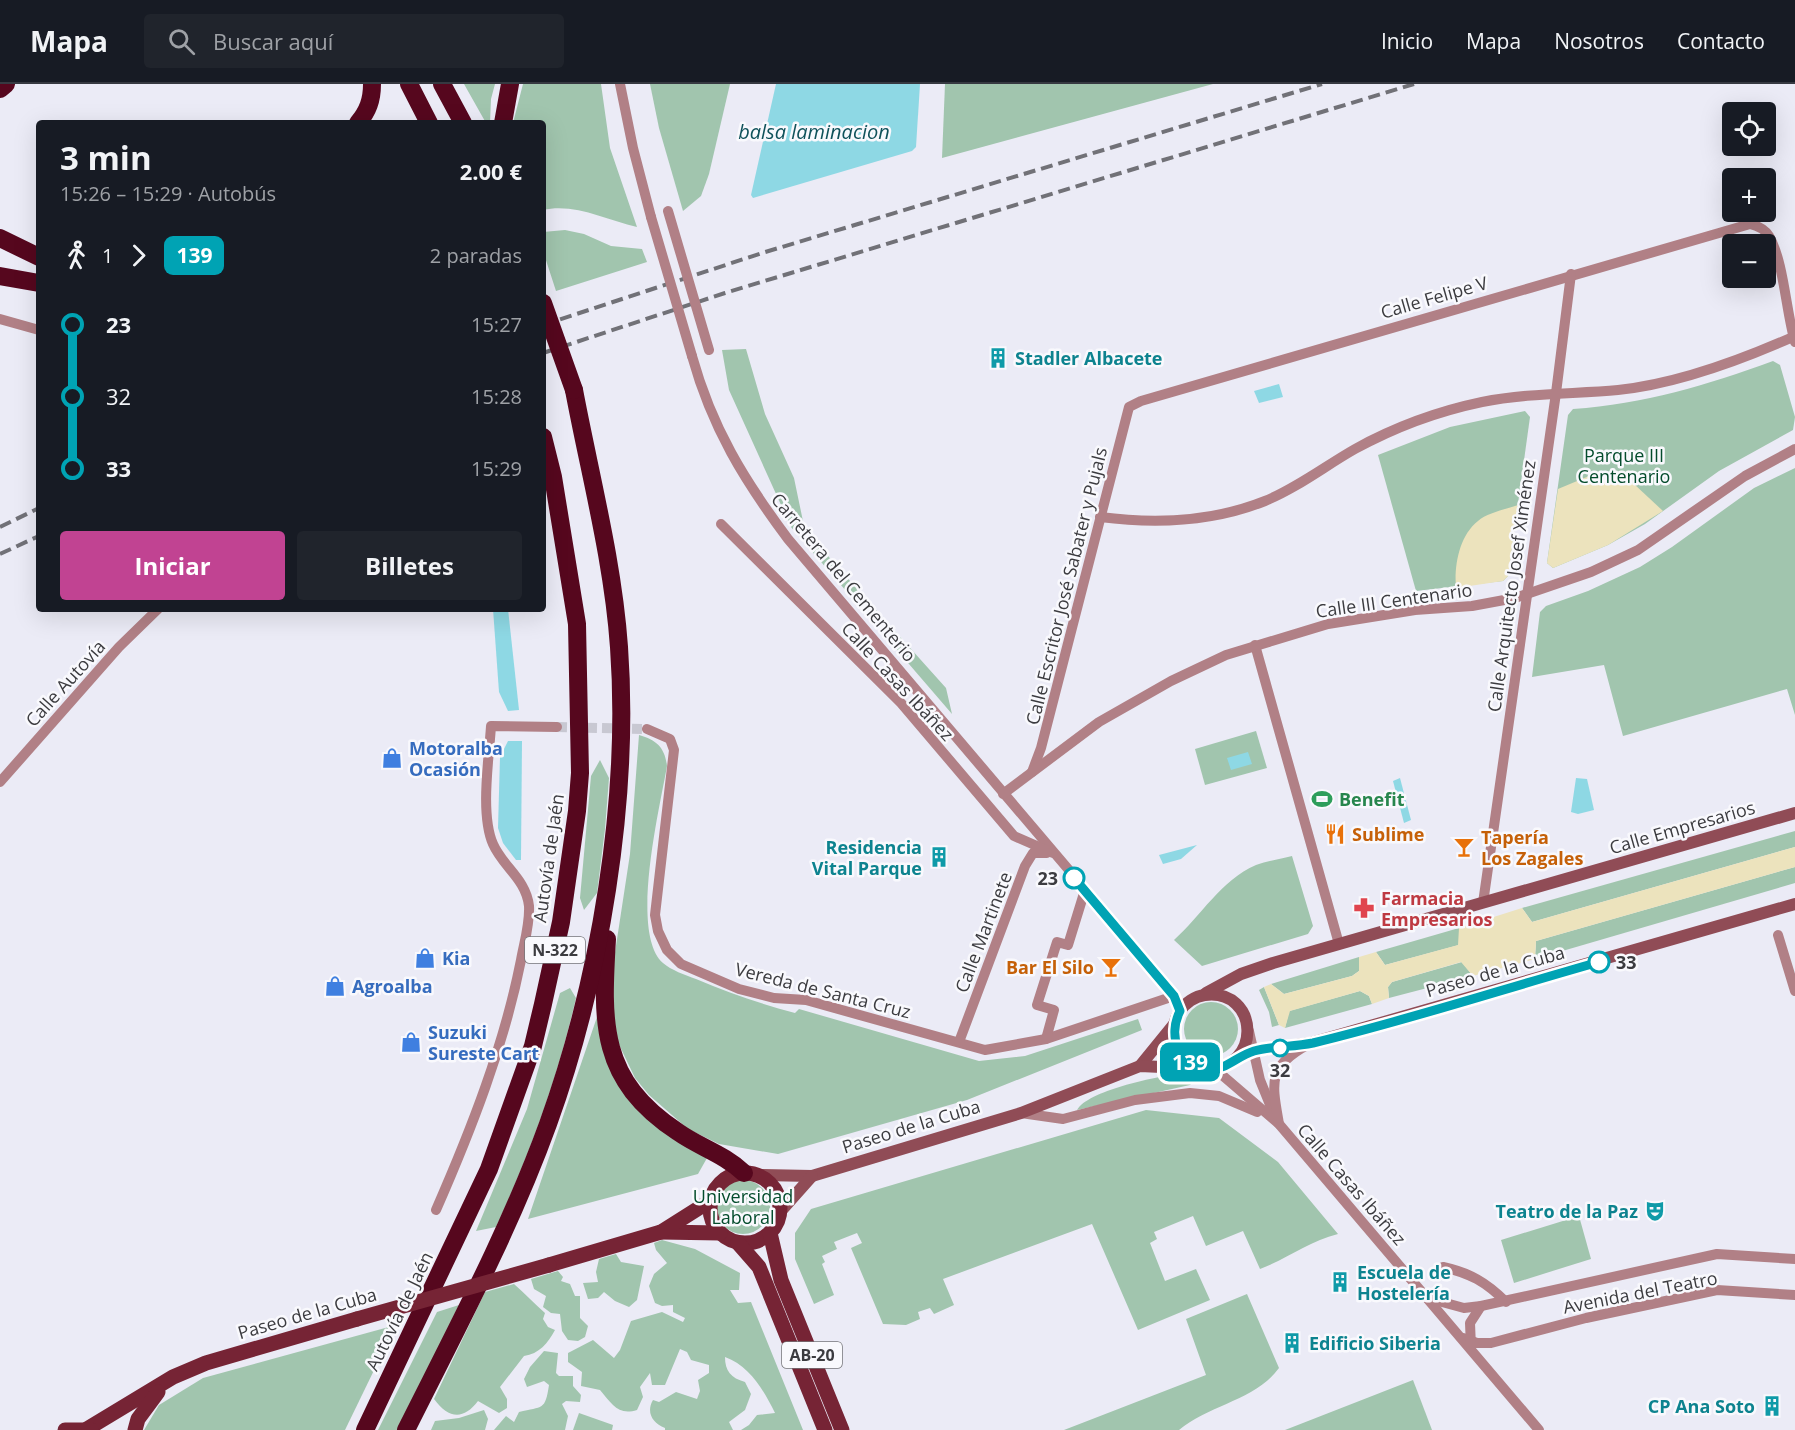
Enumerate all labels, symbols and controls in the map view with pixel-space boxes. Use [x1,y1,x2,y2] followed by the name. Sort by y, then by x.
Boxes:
[144,14,564,68] search box
[30,22,108,60] text: Mapa
[165,25,198,58] icon: search
[213,26,333,56] text: Buscar aquí
[1381,27,1433,55] text: Inicio
[1466,27,1521,55] text: Mapa
[1554,27,1644,55] text: Nosotros
[1677,27,1765,55] text: Contacto
[1722,102,1776,288] map controls
[1722,102,1776,156] button: locate
[738,118,890,145] water label: balsa laminacion
[60,135,152,180] text: 3 min
[460,156,522,186] text: 2.00 €
[1722,168,1776,222] button: +
[60,180,276,207] text: 15:26 – 15:29 · Autobús
[1722,234,1776,288] button: −
[60,239,93,272] icon: walk
[122,239,155,272] icon: forward
[176,241,212,269] text: 139
[102,242,113,269] text: 1
[430,242,522,269] text: 2 paradas
[1378,270,1491,324] street label: Calle Felipe V
[106,309,131,339] text: 23
[471,311,522,338] text: 15:27
[986,346,1010,370] building icon: Stadler Albacete
[1015,346,1162,370] place label: Stadler Albacete
[106,381,131,411] text: 32
[471,383,522,410] text: 15:28
[1578,443,1670,488] park label: Parque III Centenario
[1020,445,1112,727] street label: Calle Escritor José Sabater y Pujals
[106,453,131,483] text: 33
[471,455,522,482] text: 15:29
[1481,459,1541,713] street label: Calle Arquitecto Josef Ximénez
[766,487,922,667] street label: Carretera del Cementerio
[60,531,285,600] button: Iniciar
[297,531,522,600] button: Billetes
[1314,577,1474,623] street label: Calle III Centenario
[837,616,959,746] street label: Calle Casas Ibáñez
[20,635,110,731] street label: Calle Autovía
[409,736,503,781] place label: Motoralba Ocasión
[380,746,404,770] shop icon: Motoralba Ocasión
[1310,787,1334,811] sports icon: Benefit
[1339,787,1405,811] place label: Benefit
[527,792,569,924] street label: Autovía de Jaén
[1606,795,1758,859] street label: Calle Empresarios
[1323,822,1347,846] restaurant icon: Sublime
[1352,822,1424,846] place label: Sublime
[1481,825,1583,870] place label: Tapería Los Zagales
[812,835,922,880] place label: Residencia Vital Parque
[1452,835,1476,859] bar icon: Tapería Los Zagales
[927,845,951,869] building icon: Residencia Vital Parque
[1037,866,1058,890] place label: 23
[1063,867,1085,889] marker: 23
[949,868,1017,996] street label: Calle Martinete
[1381,886,1493,931] place label: Farmacia Empresarios
[1352,896,1376,920] pharmacy icon: Farmacia Empresarios
[525,937,585,963] road number: N-322
[1423,940,1567,1002] street label: Paseo de la Cuba
[413,946,437,970] shop icon: Kia
[442,946,470,970] place label: Kia
[1616,950,1637,974] place label: 33
[1588,951,1610,973] marker: 33
[1006,955,1094,979] place label: Bar El Silo
[1099,955,1123,979] bar icon: Bar El Silo
[733,957,913,1023] street label: Vereda de Santa Cruz
[323,974,347,998] shop icon: Agroalba
[352,974,433,998] place label: Agroalba
[428,1020,539,1065] place label: Suzuki Sureste Cart
[399,1030,423,1054] shop icon: Suzuki Sureste Cart
[1271,1039,1289,1057] marker: 32
[1156,1042,1224,1082] line badge: 139
[1172,1048,1208,1076] text: 139
[1270,1058,1290,1082] place label: 32
[839,1094,983,1158] street label: Paseo de la Cuba
[1292,1118,1412,1250] street label: Calle Casas Ibáñez
[693,1184,793,1229] park label: Universidad Laboral
[1496,1199,1638,1223] place label: Teatro de la Paz
[1643,1199,1667,1223] theatre icon: Teatro de la Paz
[360,1247,438,1375] street label: Autovía de Jaén
[1357,1260,1451,1305] place label: Escuela de Hostelería
[1561,1265,1719,1319] street label: Avenida del Teatro
[1328,1270,1352,1294] building icon: Escuela de Hostelería
[235,1282,379,1344] street label: Paseo de la Cuba
[1280,1331,1304,1355] building icon: Edificio Siberia
[1309,1331,1441,1355] place label: Edificio Siberia
[782,1342,842,1368] road number: AB-20
[1648,1394,1755,1418] place label: CP Ana Soto
[1760,1394,1784,1418] building icon: CP Ana Soto

